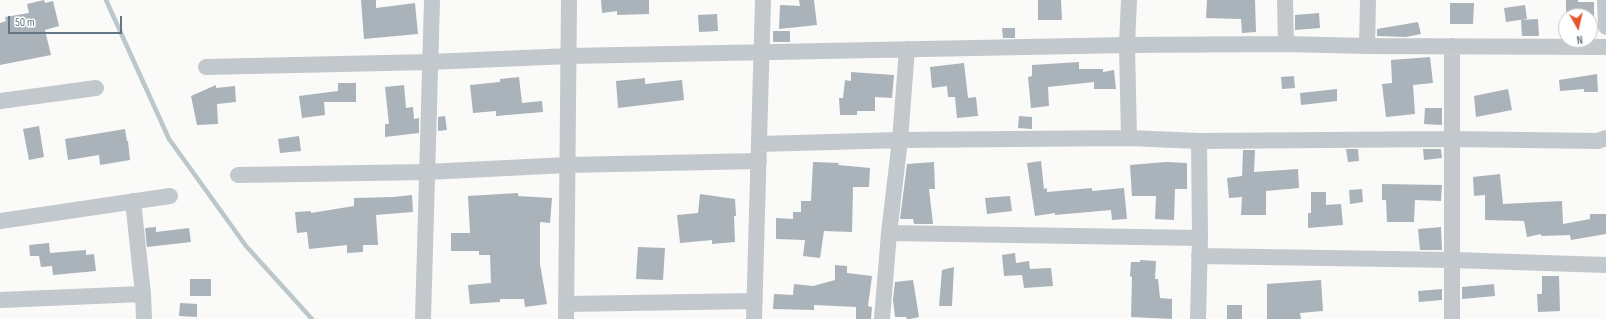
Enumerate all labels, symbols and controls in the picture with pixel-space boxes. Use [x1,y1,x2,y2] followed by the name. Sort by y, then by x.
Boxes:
[10,8,124,34] scale bar
[1558,8,1598,48] north arrow
[15,15,35,30] text: 50 m
[1576,33,1583,46] text: N

